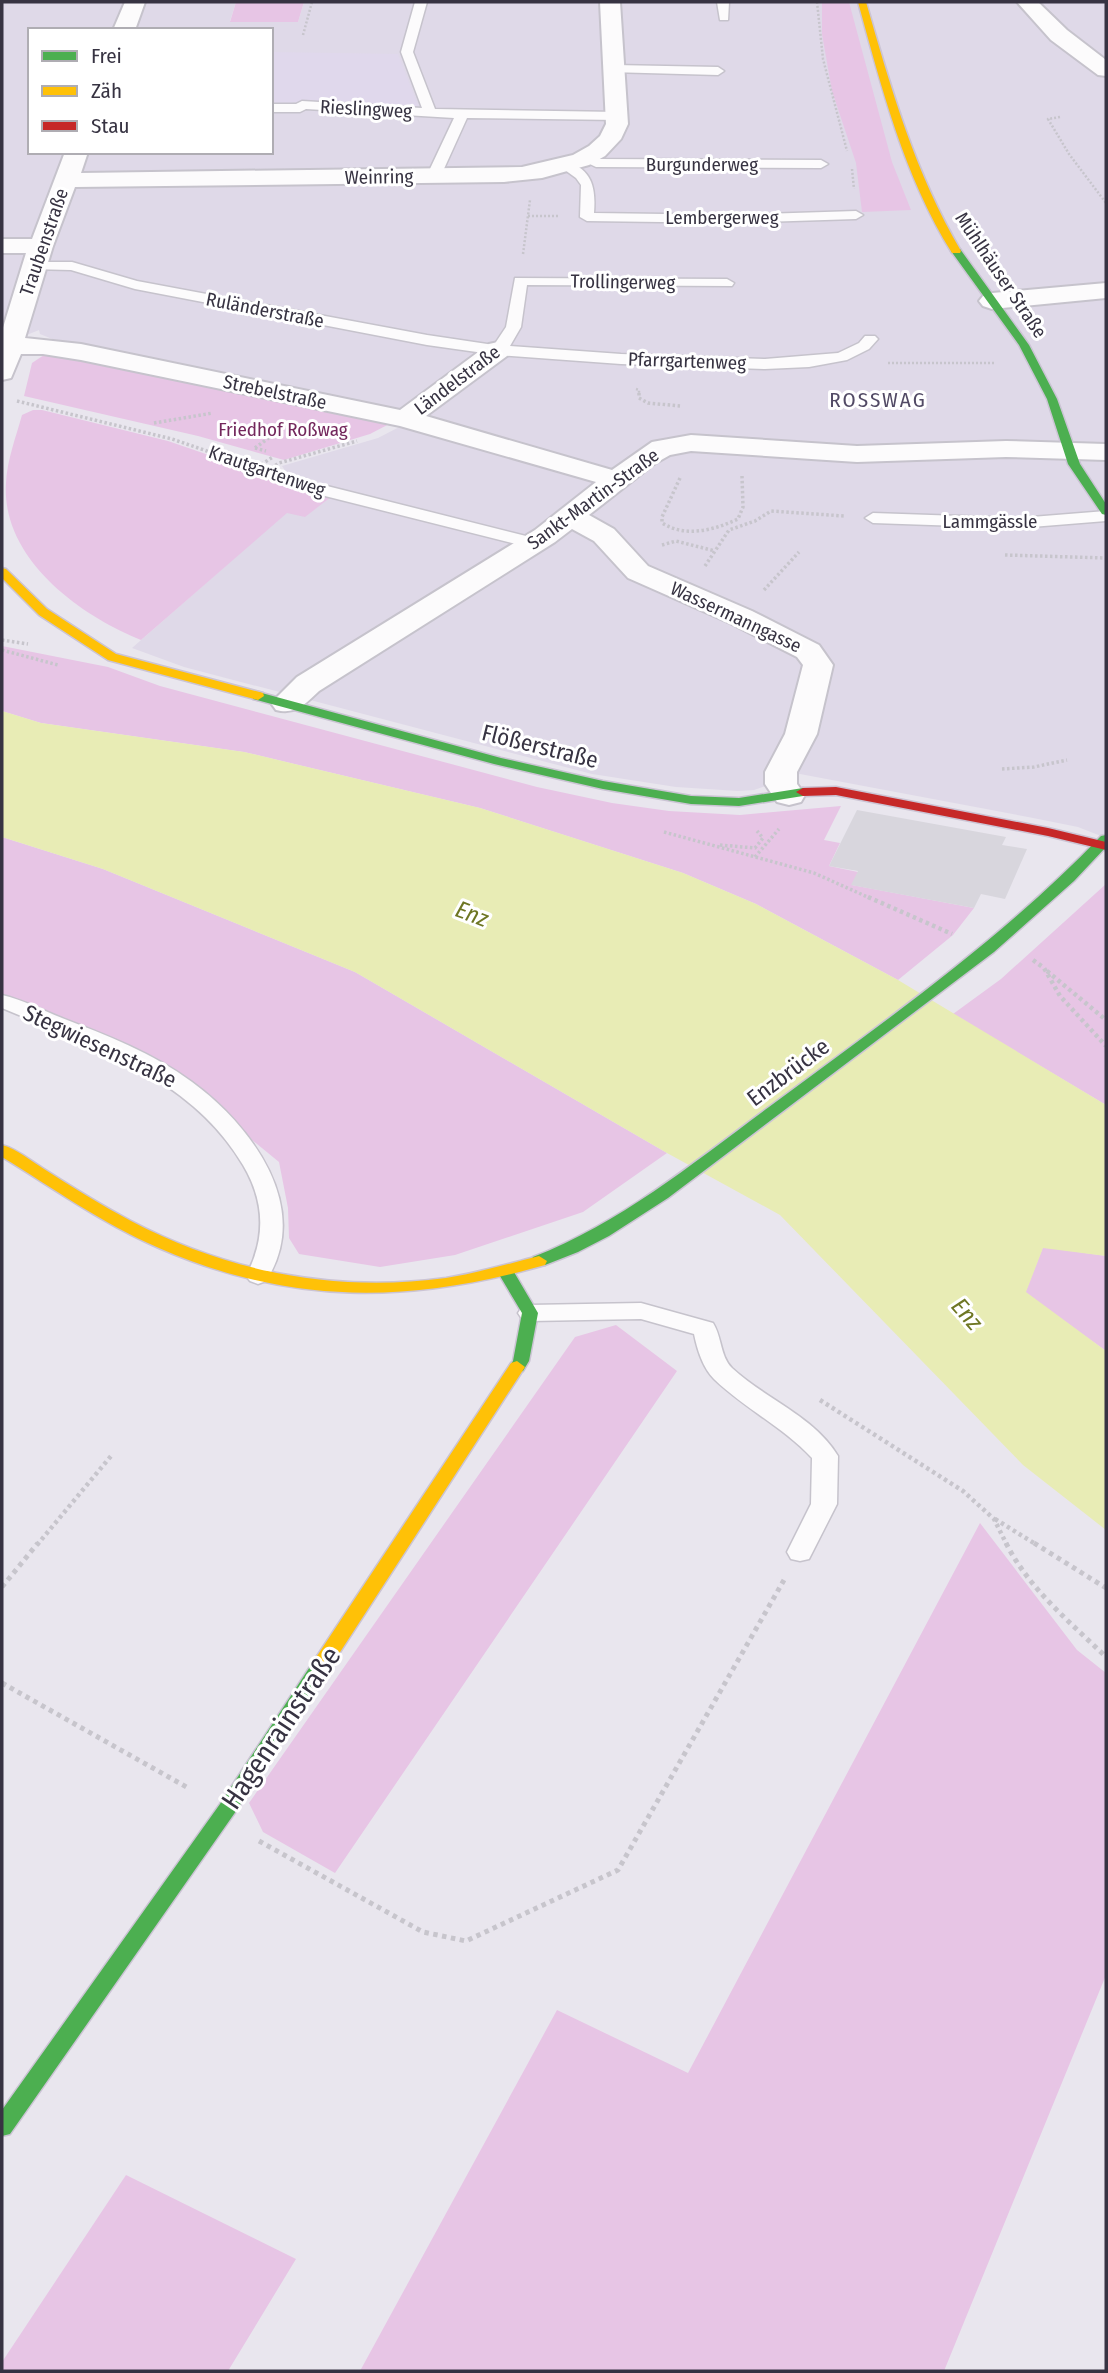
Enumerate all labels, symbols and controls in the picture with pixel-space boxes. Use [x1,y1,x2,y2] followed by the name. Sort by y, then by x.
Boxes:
[28,28,273,154] legend
[91,43,122,69] text: Frei
[91,78,122,104] text: Zäh
[319,95,413,123] street label: Rieslingweg
[91,113,129,139] text: Stau
[646,153,758,176] street label: Burgunderweg
[345,165,414,189] street label: Weinring
[15,185,73,299] street label: Traubenstraße
[665,206,779,229] street label: Lembergerweg
[950,208,1052,342] street label: Mühlhäuser Straße
[571,270,676,294] street label: Trollingerweg
[204,287,326,333] street label: Ruländerstraße
[410,340,504,420] street label: Ländelstraße
[628,347,747,375] street label: Pfarrgartenweg
[221,370,329,414] street label: Strebelstraße
[829,387,927,413] district label: ROSSWAG
[218,418,348,441] park label: Friedhof Roßwag
[206,440,328,502] street label: Krautgartenweg
[523,443,663,555] street label: Sankt-Martin-Straße
[943,510,1037,533] street label: Lammgässle
[667,577,805,657] street label: Wassermanngasse
[479,718,601,774] street label: Flößerstraße
[452,895,493,933] water label: Enz
[19,998,181,1094] street label: Stegwiesenstraße
[741,1032,835,1112] street label: Enzbrücke
[946,1292,989,1336] water label: Enz
[215,1641,347,1815] street label: Hagenrainstraße

